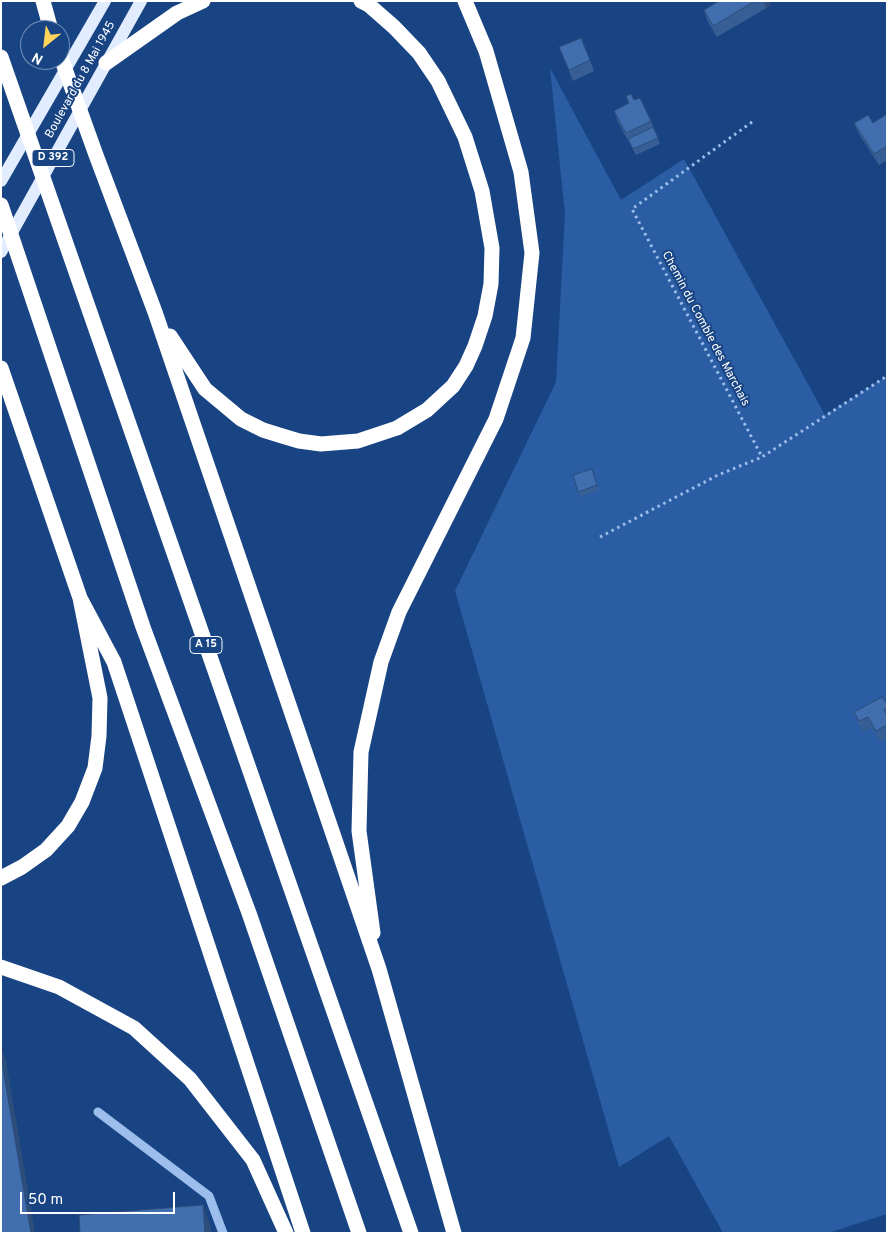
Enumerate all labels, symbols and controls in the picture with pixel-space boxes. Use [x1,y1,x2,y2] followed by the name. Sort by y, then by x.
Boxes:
[43,19,119,141] street label: Boulevard du 8 Mai 1945
[20,20,70,70] north arrow
[29,48,46,68] text: N
[32,150,74,167] road number: D 392
[658,249,752,409] street label: Chemin du Comble des Marchais
[190,636,222,654] road number: A 15
[22,1182,178,1214] scale bar
[28,1191,63,1210] text: 50 m

